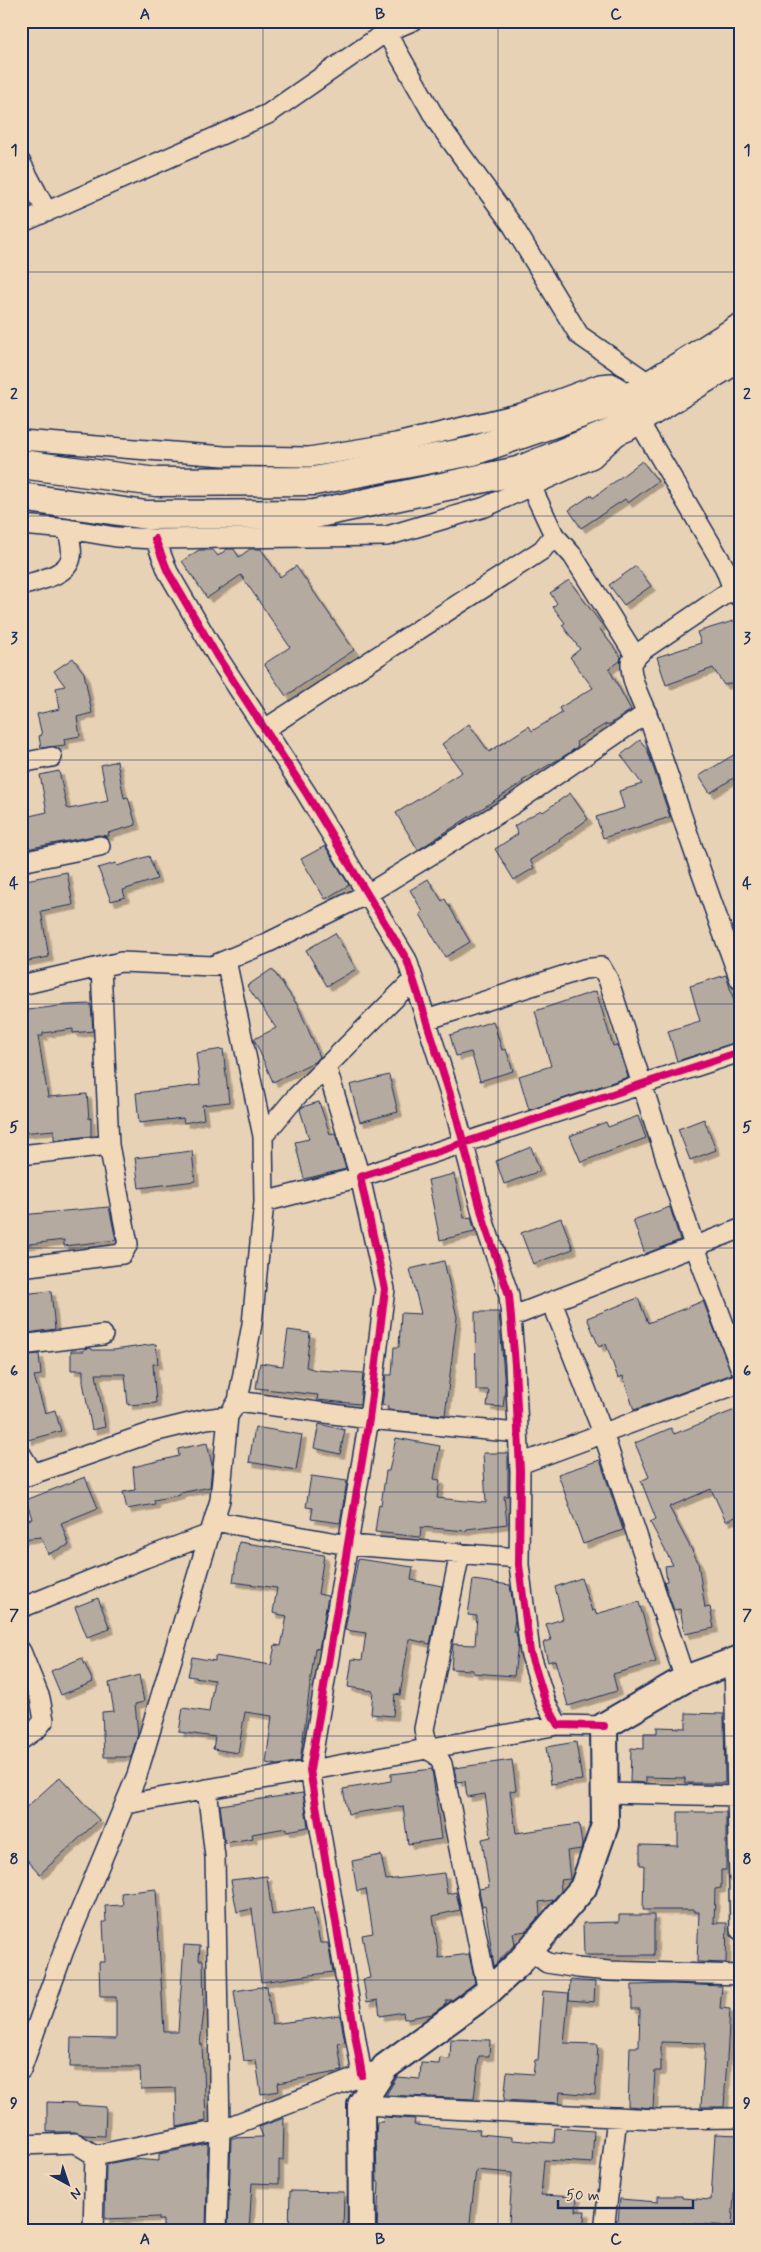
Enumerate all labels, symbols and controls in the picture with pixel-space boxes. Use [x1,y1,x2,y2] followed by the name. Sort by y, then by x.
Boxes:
[140,4,150,25] text: A
[375,4,385,25] text: B
[610,4,622,25] text: C
[10,140,18,161] text: 1
[743,140,751,161] text: 1
[10,384,18,405] text: 2
[743,384,751,405] text: 2
[10,628,18,649] text: 3
[743,628,751,649] text: 3
[9,873,19,894] text: 4
[742,873,752,894] text: 4
[9,1117,19,1138] text: 5
[742,1117,752,1138] text: 5
[10,1361,18,1382] text: 6
[743,1361,751,1382] text: 6
[9,1605,19,1626] text: 7
[742,1605,752,1626] text: 7
[9,1849,19,1870] text: 8
[742,1849,752,1870] text: 8
[10,2093,18,2114] text: 9
[743,2093,751,2114] text: 9
[42,2160,92,2210] north arrow
[558,2177,694,2209] scale bar
[66,2183,85,2203] text: N
[566,2186,600,2206] text: 50 m
[140,2229,150,2250] text: A
[375,2229,385,2250] text: B
[610,2229,622,2250] text: C

